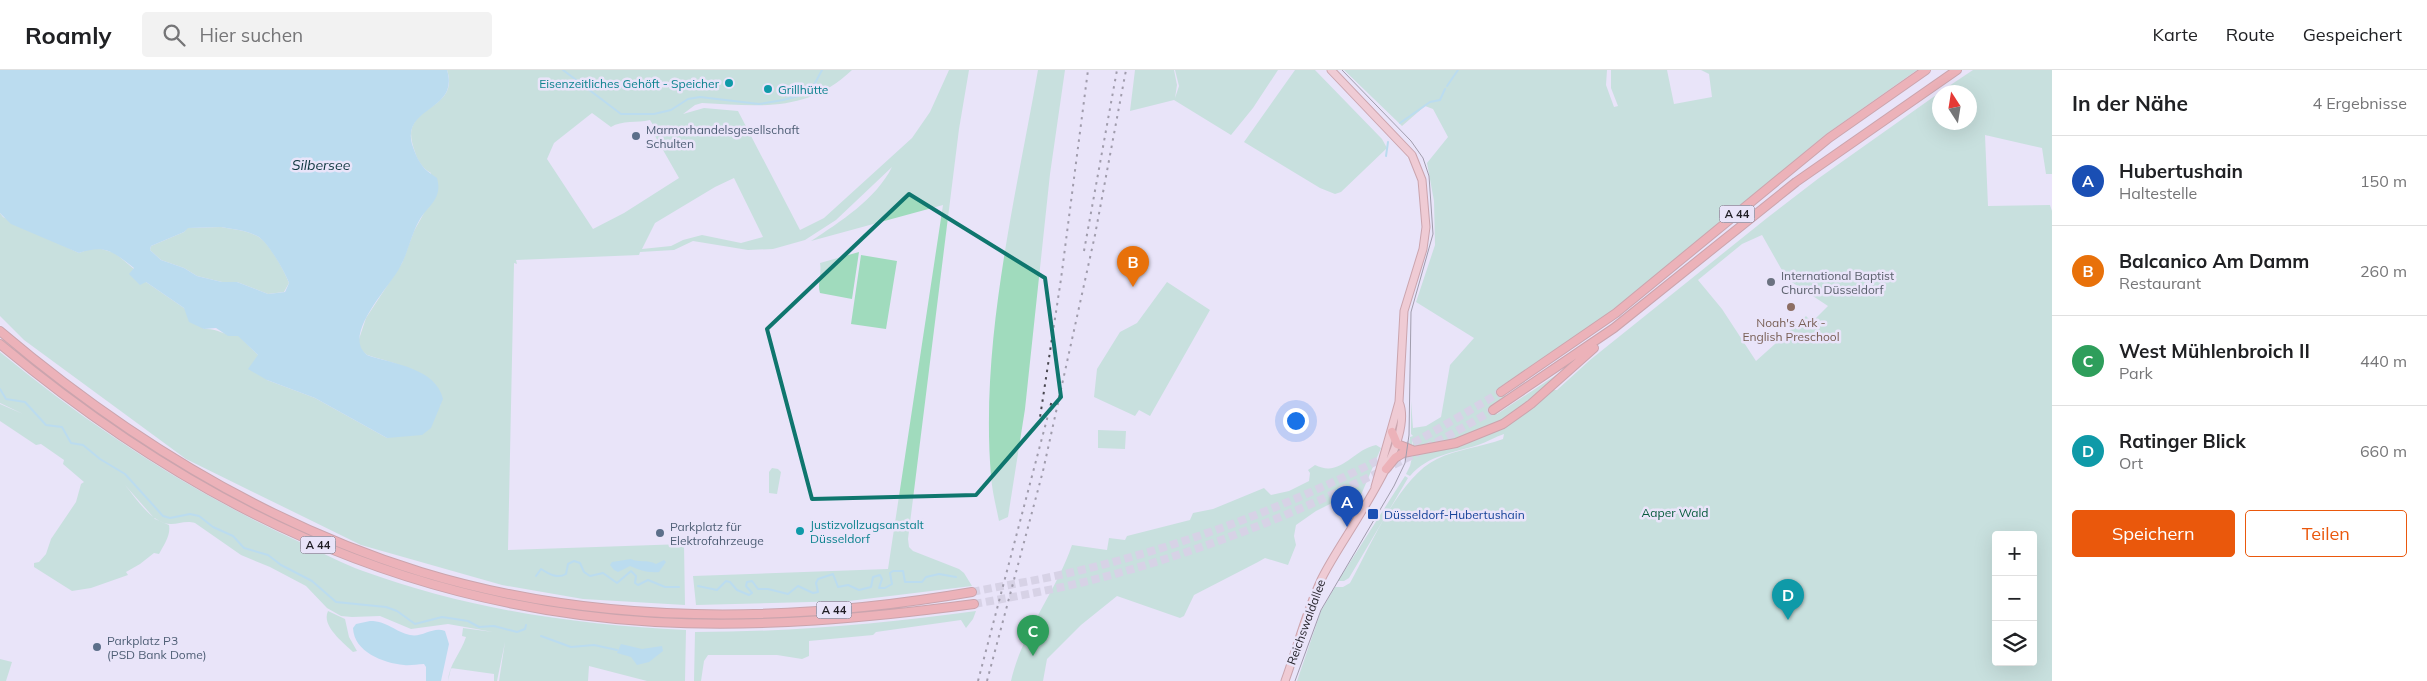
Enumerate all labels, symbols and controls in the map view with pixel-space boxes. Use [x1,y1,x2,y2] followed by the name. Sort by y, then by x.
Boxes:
[142,12,492,57] search box
[25,20,112,50] text: Roamly
[160,21,188,49] icon: search
[200,23,303,47] text: Hier suchen
[2153,23,2198,46] text: Karte
[2226,23,2275,46] text: Route
[2303,23,2402,46] text: Gespeichert
[539,76,720,91] place label: Eisenzeitliches Gehöft - Speicher
[723,77,735,89] marker: Eisenzeitliches Gehöft - Speicher
[778,82,828,97] place label: Grillhütte
[762,83,774,95] marker: Grillhütte
[1932,85,1977,130] north arrow
[2072,90,2188,116] text: In der Nähe
[2312,93,2407,113] text: 4 Ergebnisse
[646,122,799,151] place label: Marmorhandelsgesellschaft Schulten
[630,130,642,142] marker: Marmorhandelsgesellschaft Schulten
[292,156,351,174] water label: Silbersee
[2119,159,2243,183] text: Hubertushain
[2082,171,2094,191] text: A
[2360,171,2407,191] text: 150 m
[2119,183,2197,203] text: Haltestelle
[1720,206,1754,222] road number: A 44
[1117,246,1149,287] pin: B
[2119,249,2309,273] text: Balcanico Am Damm
[2082,261,2094,281] text: B
[2360,261,2407,281] text: 260 m
[1781,268,1894,297] place label: International Baptist Church Düsseldorf
[2119,273,2201,293] text: Restaurant
[1765,276,1777,288] marker: International Baptist Church Düsseldorf
[1785,301,1797,313] marker: Noah's Ark - English Preschool
[1742,315,1840,344] place label: Noah's Ark - English Preschool
[2119,339,2310,363] text: West Mühlenbroich II
[2083,351,2093,371] text: C
[2360,351,2407,371] text: 440 m
[2119,363,2153,383] text: Park
[1283,408,1309,434] your location
[2119,429,2246,453] text: Ratinger Blick
[2082,441,2094,461] text: D
[2360,441,2407,461] text: 660 m
[2119,453,2143,473] text: Ort
[1331,486,1363,527] pin: A
[1641,505,1709,520] park label: Aaper Wald
[1366,507,1380,521] marker: Düsseldorf-Hubertushain
[1384,507,1525,522] place label: Düsseldorf-Hubertushain
[2072,510,2235,557] button: Speichern
[2245,510,2407,557] button: Teilen
[810,517,924,546] place label: Justizvollzugsanstalt Düsseldorf
[670,519,764,548] place label: Parkplatz für Elektrofahrzeuge
[794,525,806,537] marker: Justizvollzugsanstalt Düsseldorf
[654,527,666,539] marker: Parkplatz für Elektrofahrzeuge
[1992,531,2037,666] map controls
[1992,531,2037,576] button: +
[300,536,336,554] road number: A 44
[1992,576,2037,621] button: −
[1284,577,1328,667] street label: Reichswaldallee
[1772,579,1804,620] pin: D
[816,602,852,618] road number: A 44
[1017,615,1049,656] pin: C
[1992,621,2037,666] button: layers
[107,633,206,662] place label: Parkplatz P3 (PSD Bank Dome)
[91,641,103,653] marker: Parkplatz P3 (PSD Bank Dome)

